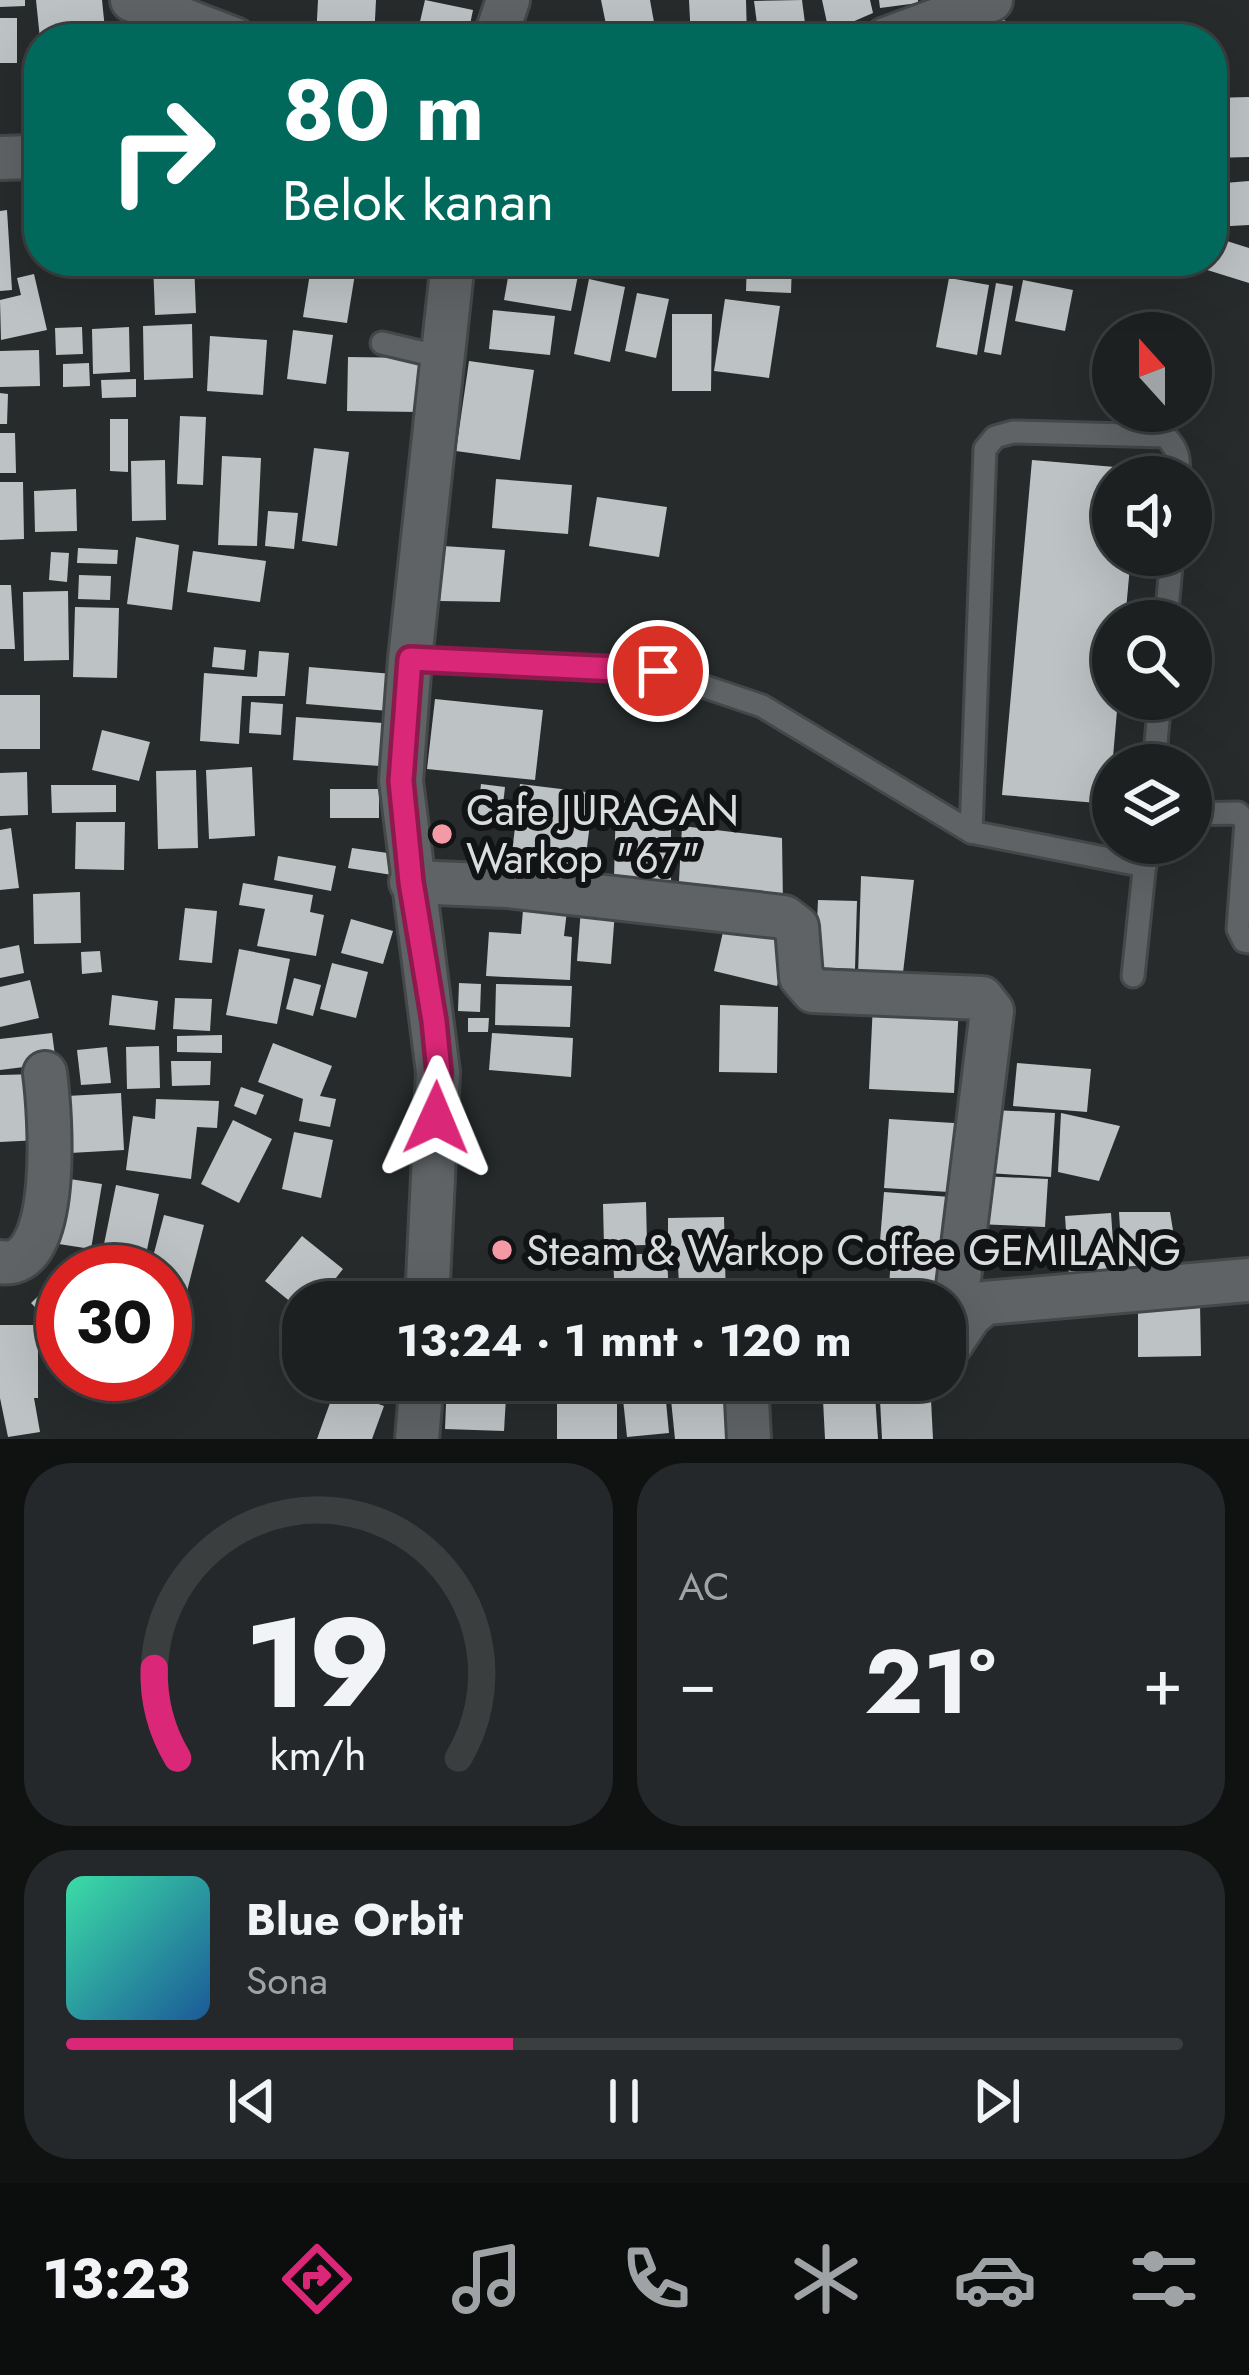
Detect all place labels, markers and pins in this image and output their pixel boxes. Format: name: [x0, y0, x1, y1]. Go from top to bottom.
pin: [607, 620, 709, 722]
place label: Cafe JURAGAN Warkop "67": [466, 780, 739, 889]
marker: Cafe JURAGAN Warkop "67": [429, 821, 455, 847]
place label: Steam & Warkop Coffee GEMILANG: [526, 1220, 1181, 1281]
marker: Steam & Warkop Coffee GEMILANG: [489, 1237, 515, 1263]

